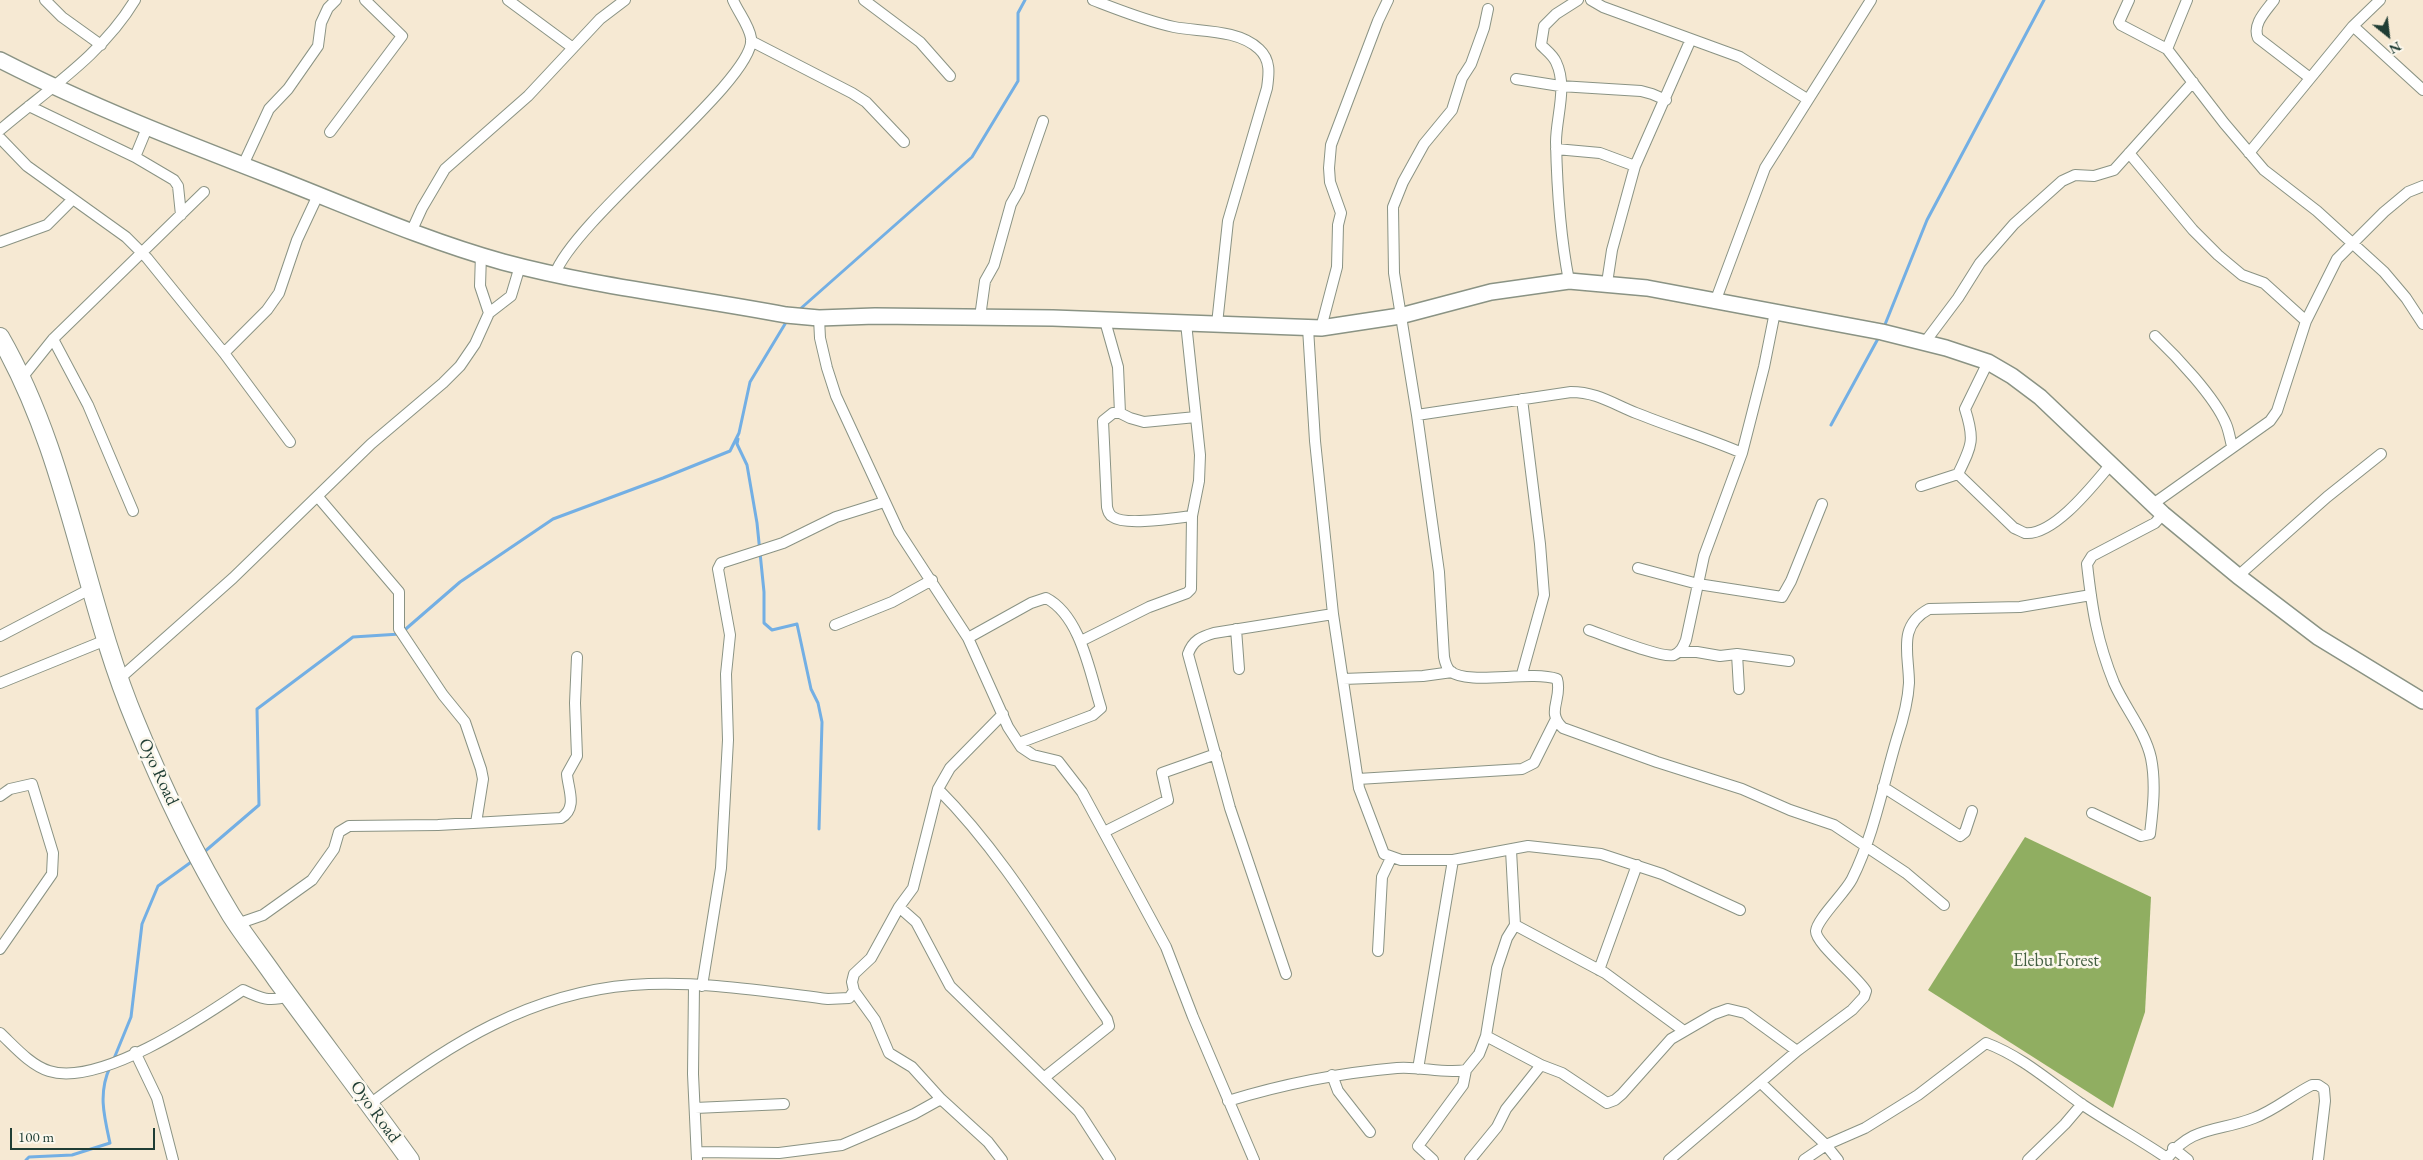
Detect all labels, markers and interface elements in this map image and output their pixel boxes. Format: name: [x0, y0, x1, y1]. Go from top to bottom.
north arrow: [2363, 10, 2413, 60]
text: N: [2386, 37, 2405, 59]
street label: Oyo Road: [133, 735, 183, 809]
park label: Elebu Forest: [2013, 950, 2099, 972]
street label: Oyo Road: [345, 1077, 405, 1147]
scale bar: [12, 1118, 158, 1150]
text: 100 m: [18, 1127, 54, 1146]

